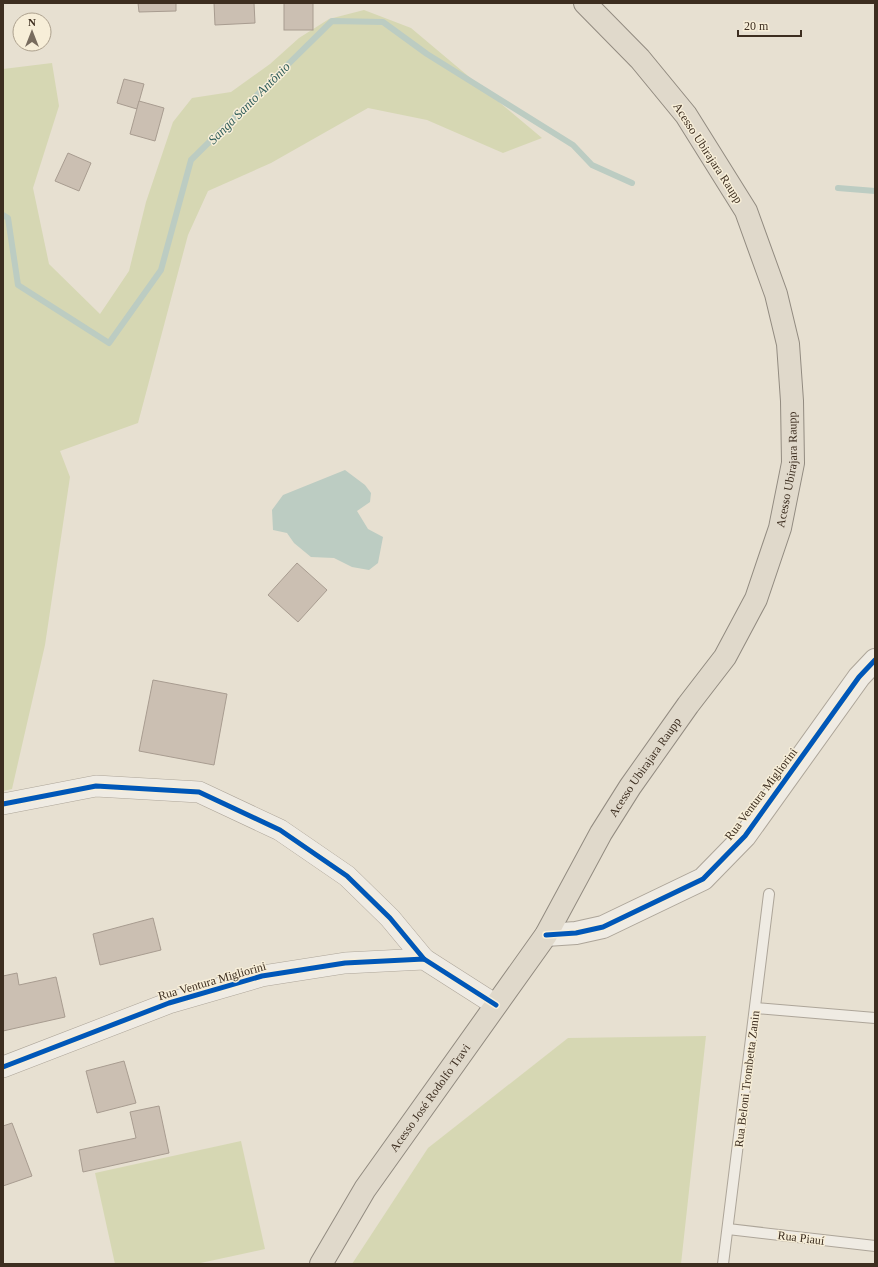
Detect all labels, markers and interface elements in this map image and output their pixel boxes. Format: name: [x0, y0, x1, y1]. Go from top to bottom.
north arrow: [12, 12, 52, 52]
scale bar: [738, 12, 801, 38]
text: N: [28, 16, 36, 28]
text: 20 m: [744, 19, 769, 33]
water label: Sanga Santo Antônio: [205, 59, 293, 147]
street label: Acesso Ubirajara Raupp: [670, 100, 746, 206]
street label: Acesso Ubirajara Raupp: [773, 411, 800, 529]
street label: Acesso Ubirajara Raupp: [606, 715, 684, 819]
street label: Rua Ventura Migliorini: [722, 745, 801, 843]
street label: Rua Ventura Migliorini: [156, 959, 268, 1003]
street label: Rua Beloni Trombetta Zanin: [732, 1010, 762, 1148]
street label: Acesso José Rodolfo Travi: [387, 1041, 474, 1154]
street label: Rua Piauí: [777, 1228, 826, 1248]

